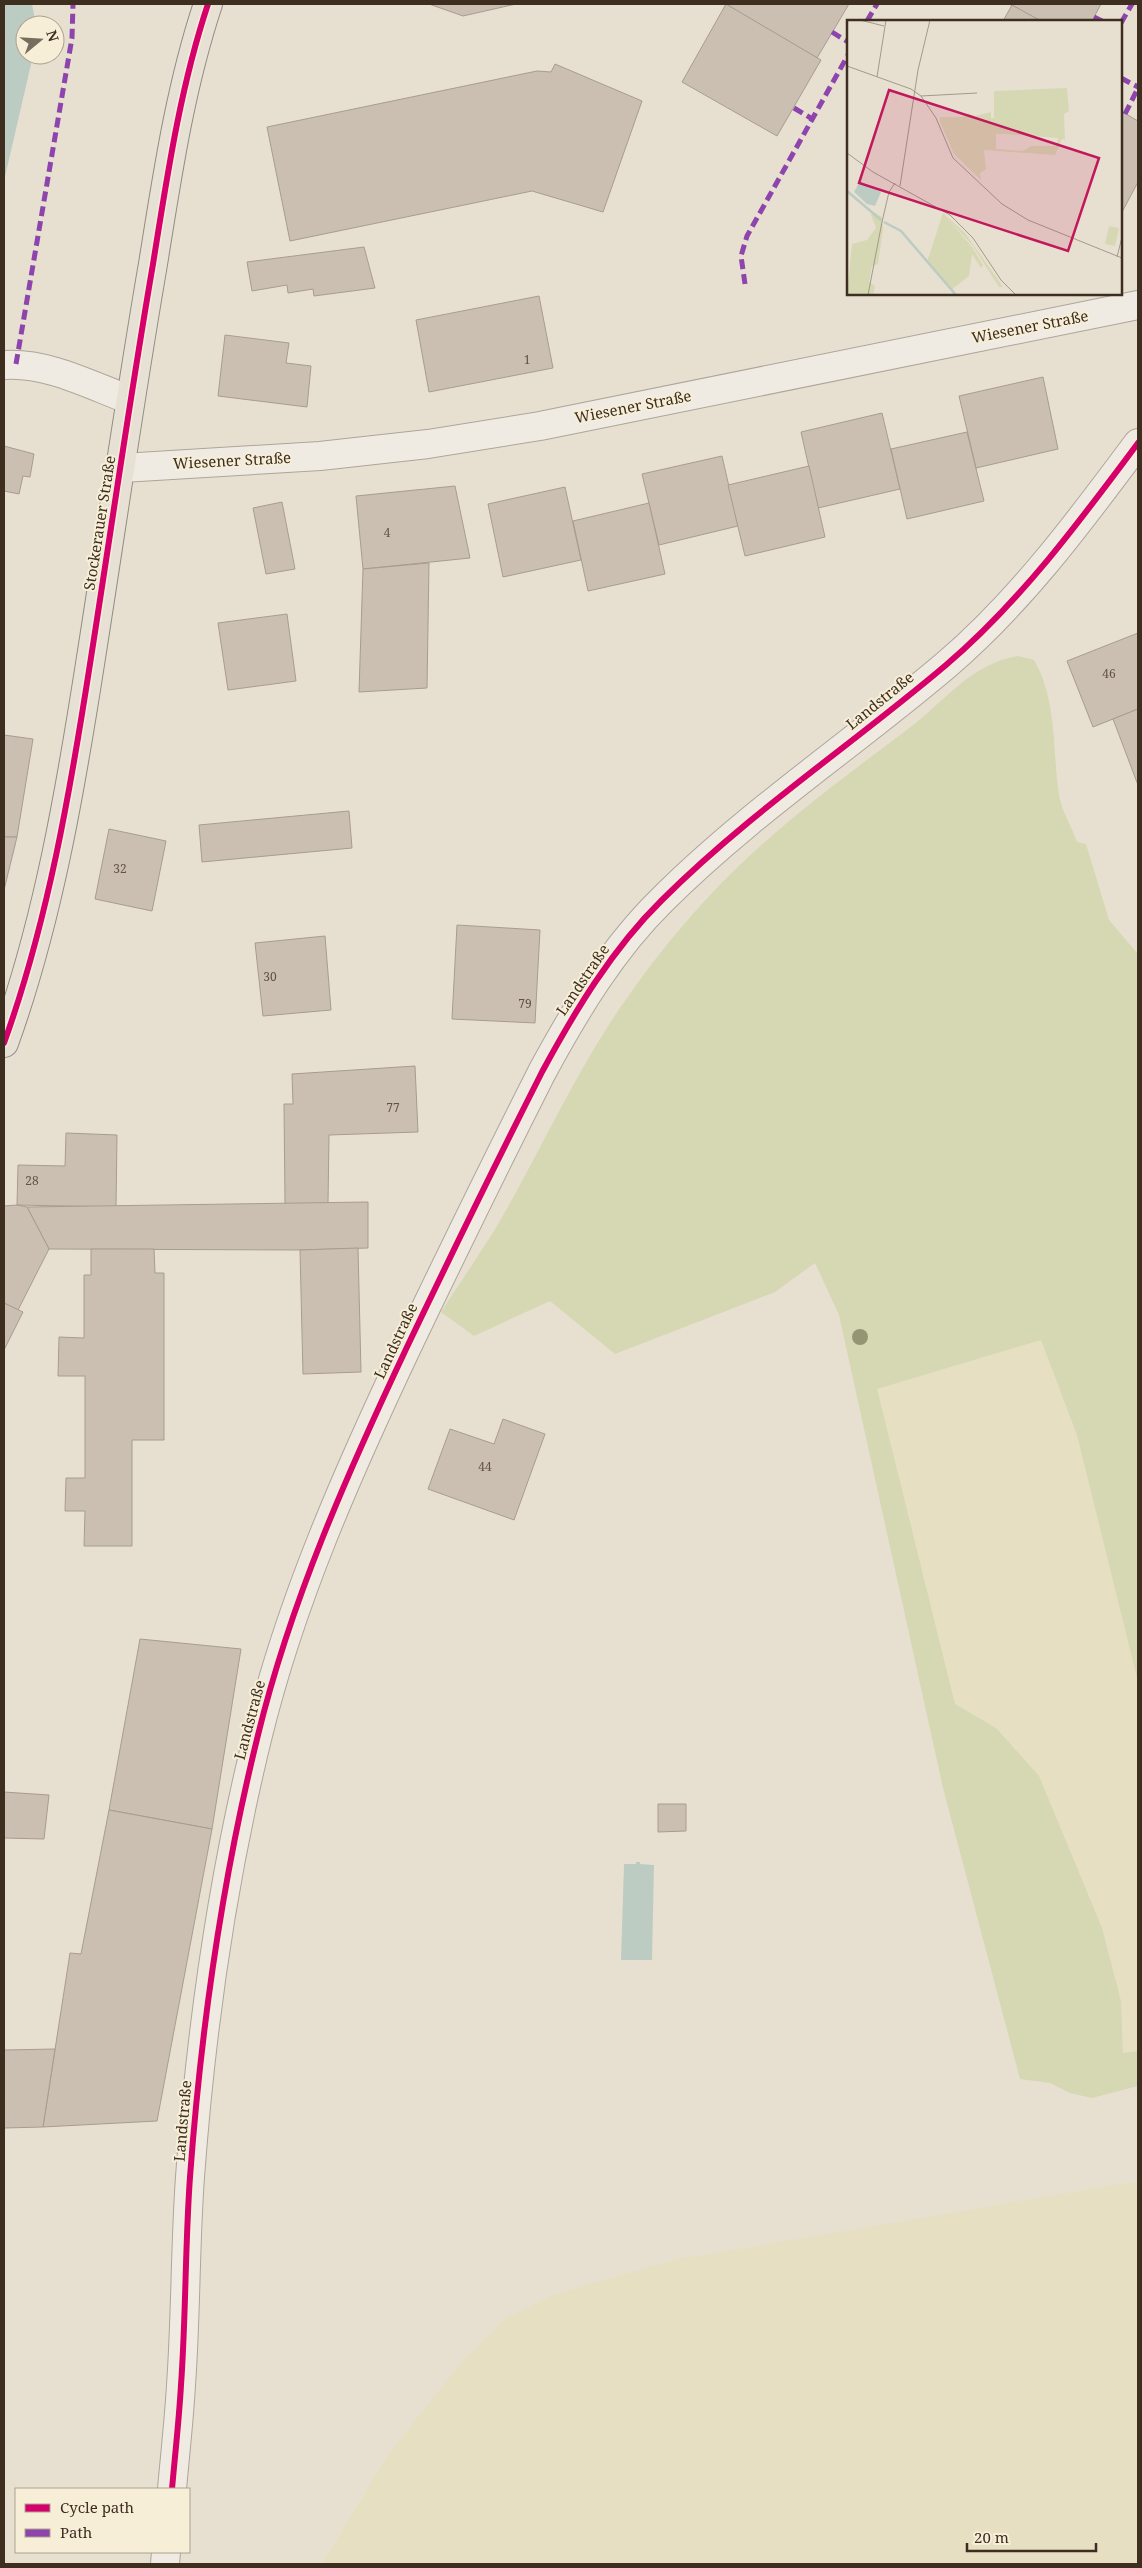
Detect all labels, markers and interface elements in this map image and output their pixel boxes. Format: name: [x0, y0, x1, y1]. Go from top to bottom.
north arrow: [15, 15, 65, 65]
inset map: [847, 20, 1122, 295]
text: N: [42, 28, 64, 44]
street label: Wiesener Straße: [970, 305, 1090, 347]
house number: 1: [524, 351, 530, 368]
street label: Wiesener Straße: [573, 385, 693, 427]
street label: Wiesener Straße: [172, 447, 292, 473]
street label: Stockerauer Straße: [78, 454, 120, 592]
house number: 4: [384, 524, 391, 541]
house number: 46: [1102, 665, 1116, 682]
street label: Landstraße: [841, 667, 917, 734]
house number: 32: [113, 860, 127, 877]
street label: Landstraße: [551, 940, 613, 1019]
house number: 30: [263, 968, 277, 985]
house number: 79: [518, 995, 532, 1012]
house number: 77: [386, 1099, 400, 1116]
house number: 28: [25, 1172, 39, 1189]
street label: Landstraße: [369, 1299, 421, 1382]
house number: 44: [478, 1458, 492, 1475]
street label: Landstraße: [229, 1678, 269, 1762]
street label: Landstraße: [168, 2079, 196, 2162]
legend: [15, 2488, 190, 2553]
text: Cycle path: [60, 2497, 135, 2517]
scale bar: [967, 2520, 1096, 2552]
text: Path: [60, 2522, 93, 2542]
text: 20 m: [974, 2527, 1009, 2547]

